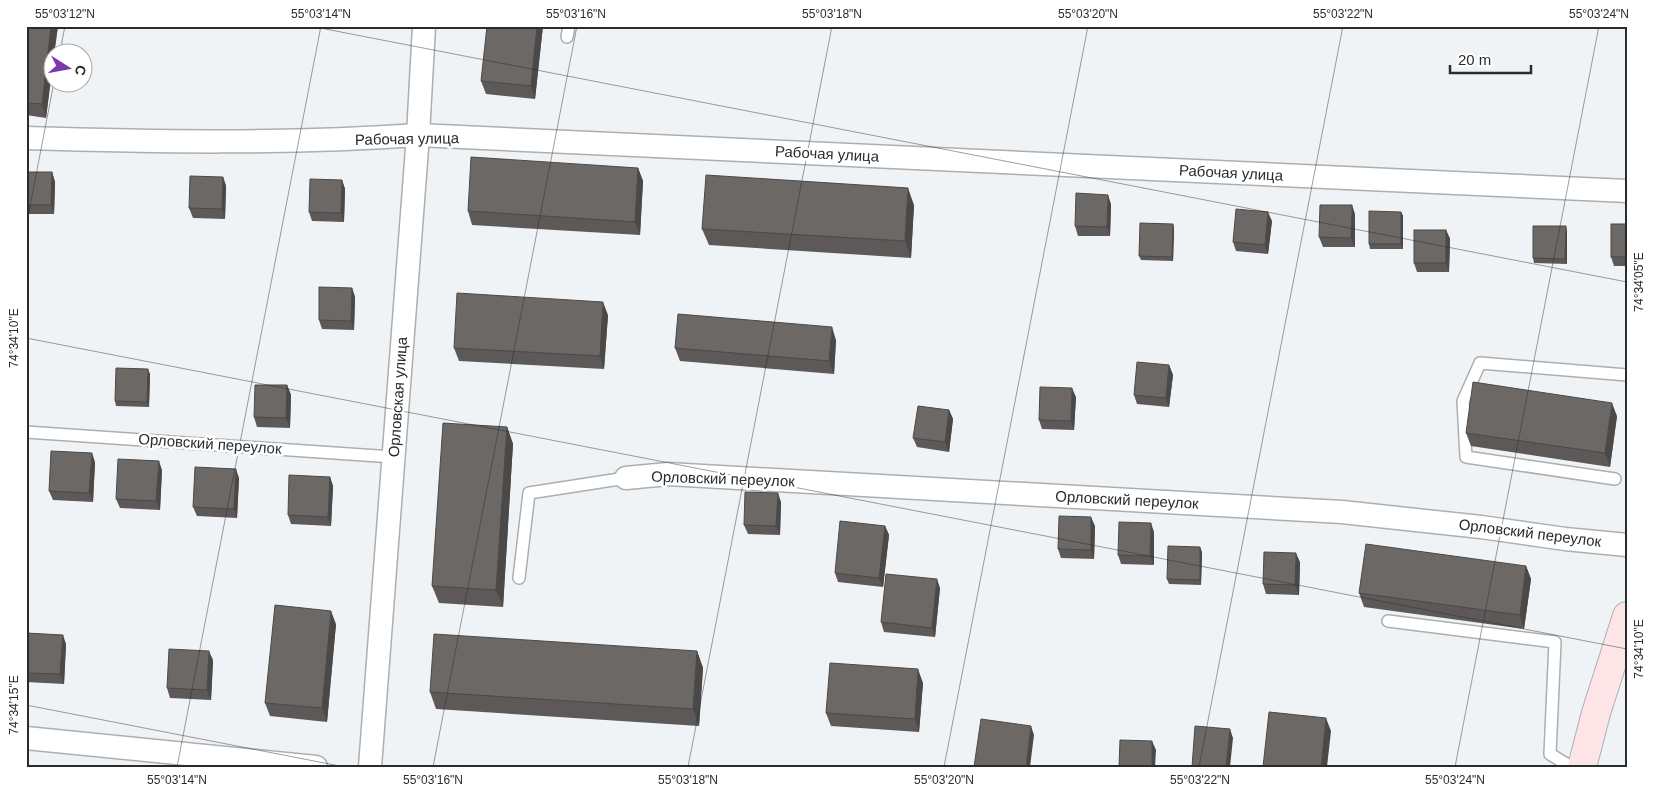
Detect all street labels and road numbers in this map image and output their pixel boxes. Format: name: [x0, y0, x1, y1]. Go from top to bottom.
street label: Рабочая улица: [355, 129, 460, 148]
street label: Рабочая улица: [775, 142, 880, 165]
street label: Рабочая улица: [1179, 161, 1284, 184]
street label: Орловская улица: [385, 335, 410, 458]
street label: Орловский переулок: [138, 430, 283, 457]
street label: Орловский переулок: [651, 468, 795, 490]
street label: Орловский переулок: [1055, 487, 1200, 512]
street label: Орловский переулок: [1458, 515, 1603, 550]

